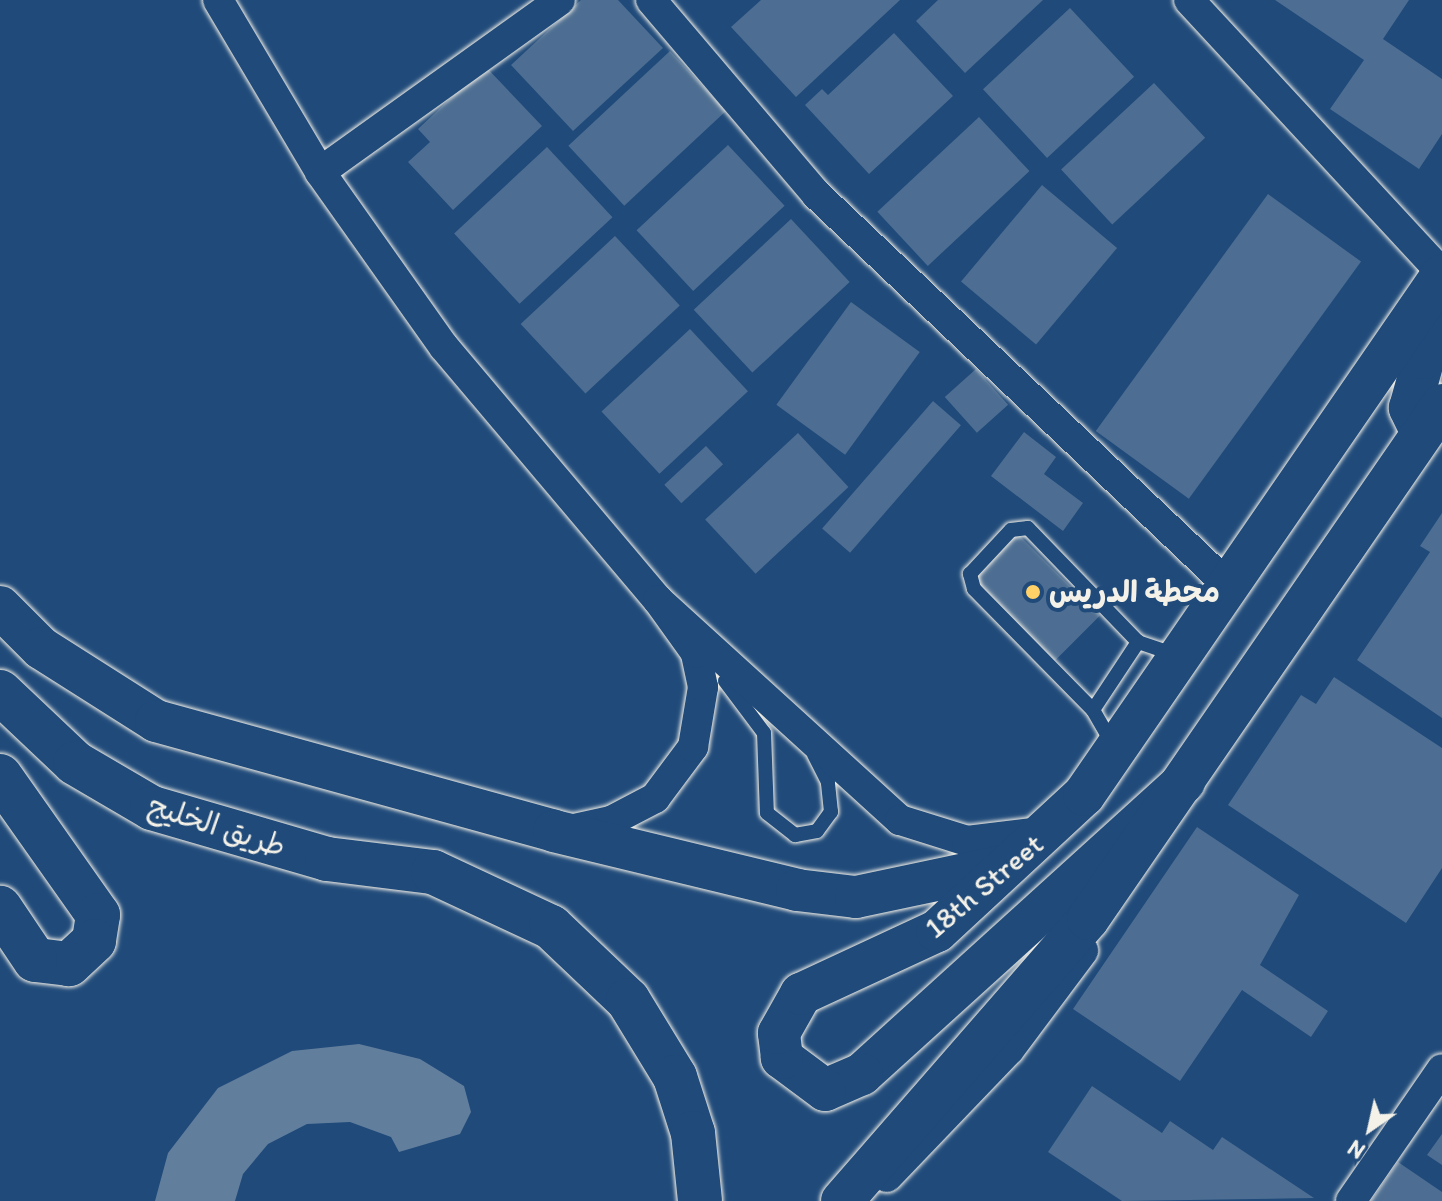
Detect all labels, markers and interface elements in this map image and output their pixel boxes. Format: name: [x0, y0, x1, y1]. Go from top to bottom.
place label: محطة الدريس: [1049, 574, 1220, 610]
marker: محطة الدريس: [1024, 583, 1042, 601]
street label: طريق الخليج: [144, 787, 290, 865]
street label: 18th Street: [918, 826, 1050, 946]
north arrow: [1330, 1089, 1410, 1169]
text: N: [1343, 1134, 1370, 1165]

